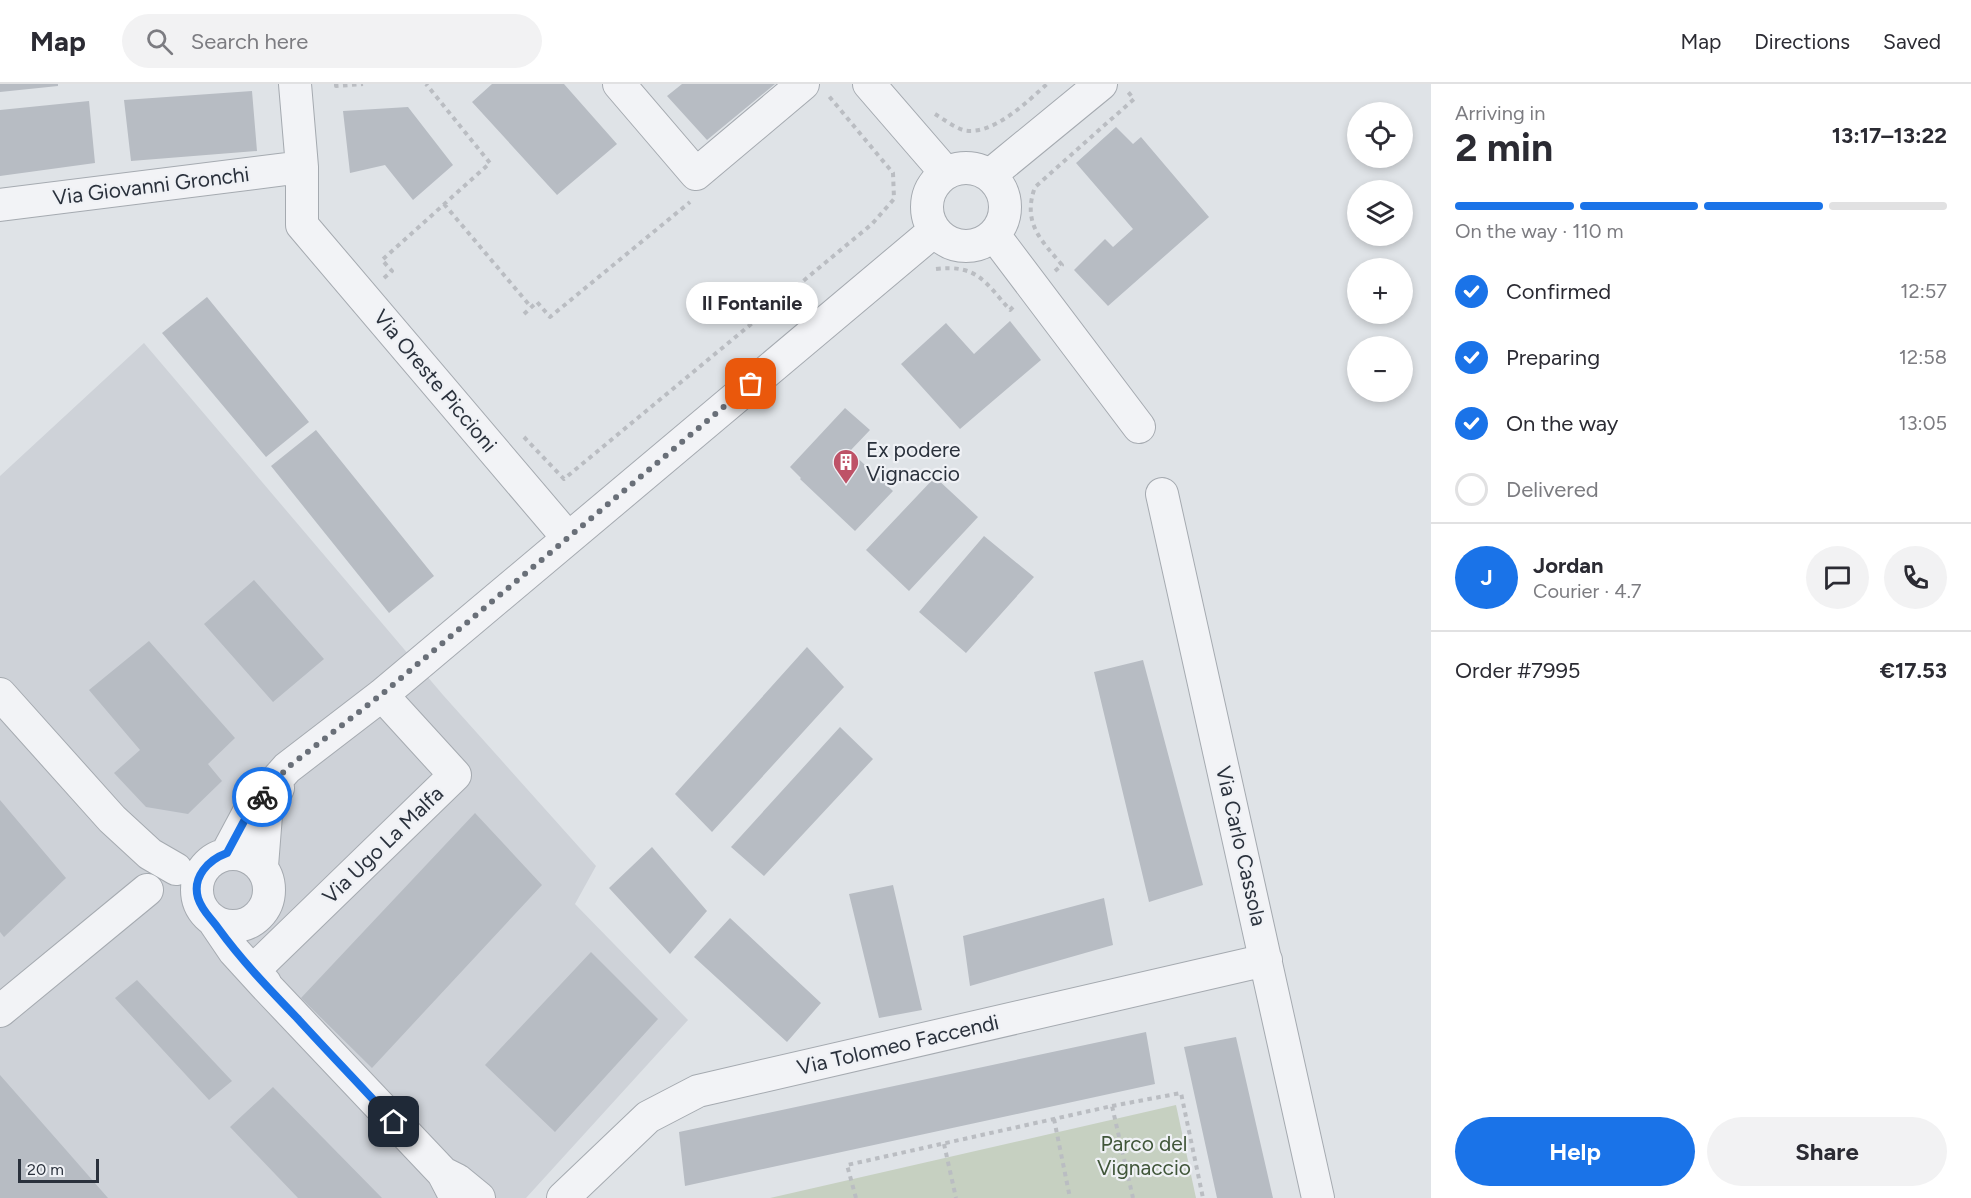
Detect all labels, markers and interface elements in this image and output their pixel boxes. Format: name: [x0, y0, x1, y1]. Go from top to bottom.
search box: [122, 14, 542, 68]
text: Map: [30, 24, 86, 58]
icon: search: [143, 25, 176, 58]
text: Search here: [191, 28, 308, 55]
text: Map: [1680, 29, 1721, 54]
text: Directions: [1754, 29, 1850, 54]
text: Saved: [1883, 29, 1941, 54]
text: Arriving in: [1455, 101, 1545, 125]
map controls: [1347, 102, 1413, 402]
button: locate: [1347, 102, 1413, 168]
text: 13:17–13:22: [1832, 122, 1947, 149]
text: 2 min: [1455, 124, 1553, 171]
street label: Via Giovanni Gronchi: [51, 161, 251, 210]
button: layers: [1347, 180, 1413, 246]
text: On the way · 110 m: [1455, 219, 1623, 243]
button: +: [1347, 258, 1413, 324]
icon: check: [1455, 275, 1488, 308]
text: Confirmed: [1506, 278, 1611, 305]
text: 12:57: [1900, 279, 1947, 303]
callout: Il Fontanile: [685, 282, 817, 324]
text: Il Fontanile: [702, 291, 802, 315]
street label: Via Oreste Piccioni: [369, 305, 502, 457]
button: −: [1347, 336, 1413, 402]
icon: check: [1455, 341, 1488, 374]
text: Preparing: [1506, 344, 1600, 371]
text: 12:58: [1899, 345, 1947, 369]
pin: [725, 358, 776, 409]
icon: bag: [734, 367, 767, 400]
icon: check: [1455, 407, 1488, 440]
text: On the way: [1506, 410, 1618, 437]
text: 13:05: [1898, 411, 1947, 435]
place label: Ex podere Vignaccio: [866, 437, 961, 486]
building icon: Ex podere Vignaccio: [831, 447, 861, 485]
text: Delivered: [1506, 476, 1599, 503]
button: chat: [1806, 546, 1869, 609]
button: phone: [1884, 546, 1947, 609]
text: Jordan: [1533, 552, 1604, 579]
text: J: [1480, 564, 1493, 591]
text: Courier · 4.7: [1533, 579, 1642, 603]
text: Order #7995: [1455, 657, 1581, 684]
text: €17.53: [1880, 657, 1947, 684]
street label: Via Carlo Cassola: [1211, 764, 1272, 928]
courier: [232, 767, 292, 827]
icon: bike: [246, 781, 279, 814]
street label: Via Ugo La Malfa: [317, 781, 448, 909]
street label: Via Tolomeo Faccendi: [795, 1009, 1001, 1080]
pin: [368, 1096, 419, 1147]
icon: home: [377, 1105, 410, 1138]
button: Help: [1455, 1117, 1695, 1186]
button: Share: [1707, 1117, 1947, 1186]
park label: Parco del Vignaccio: [1097, 1131, 1191, 1180]
scale bar: [18, 1156, 99, 1184]
text: 20 m: [27, 1160, 64, 1179]

